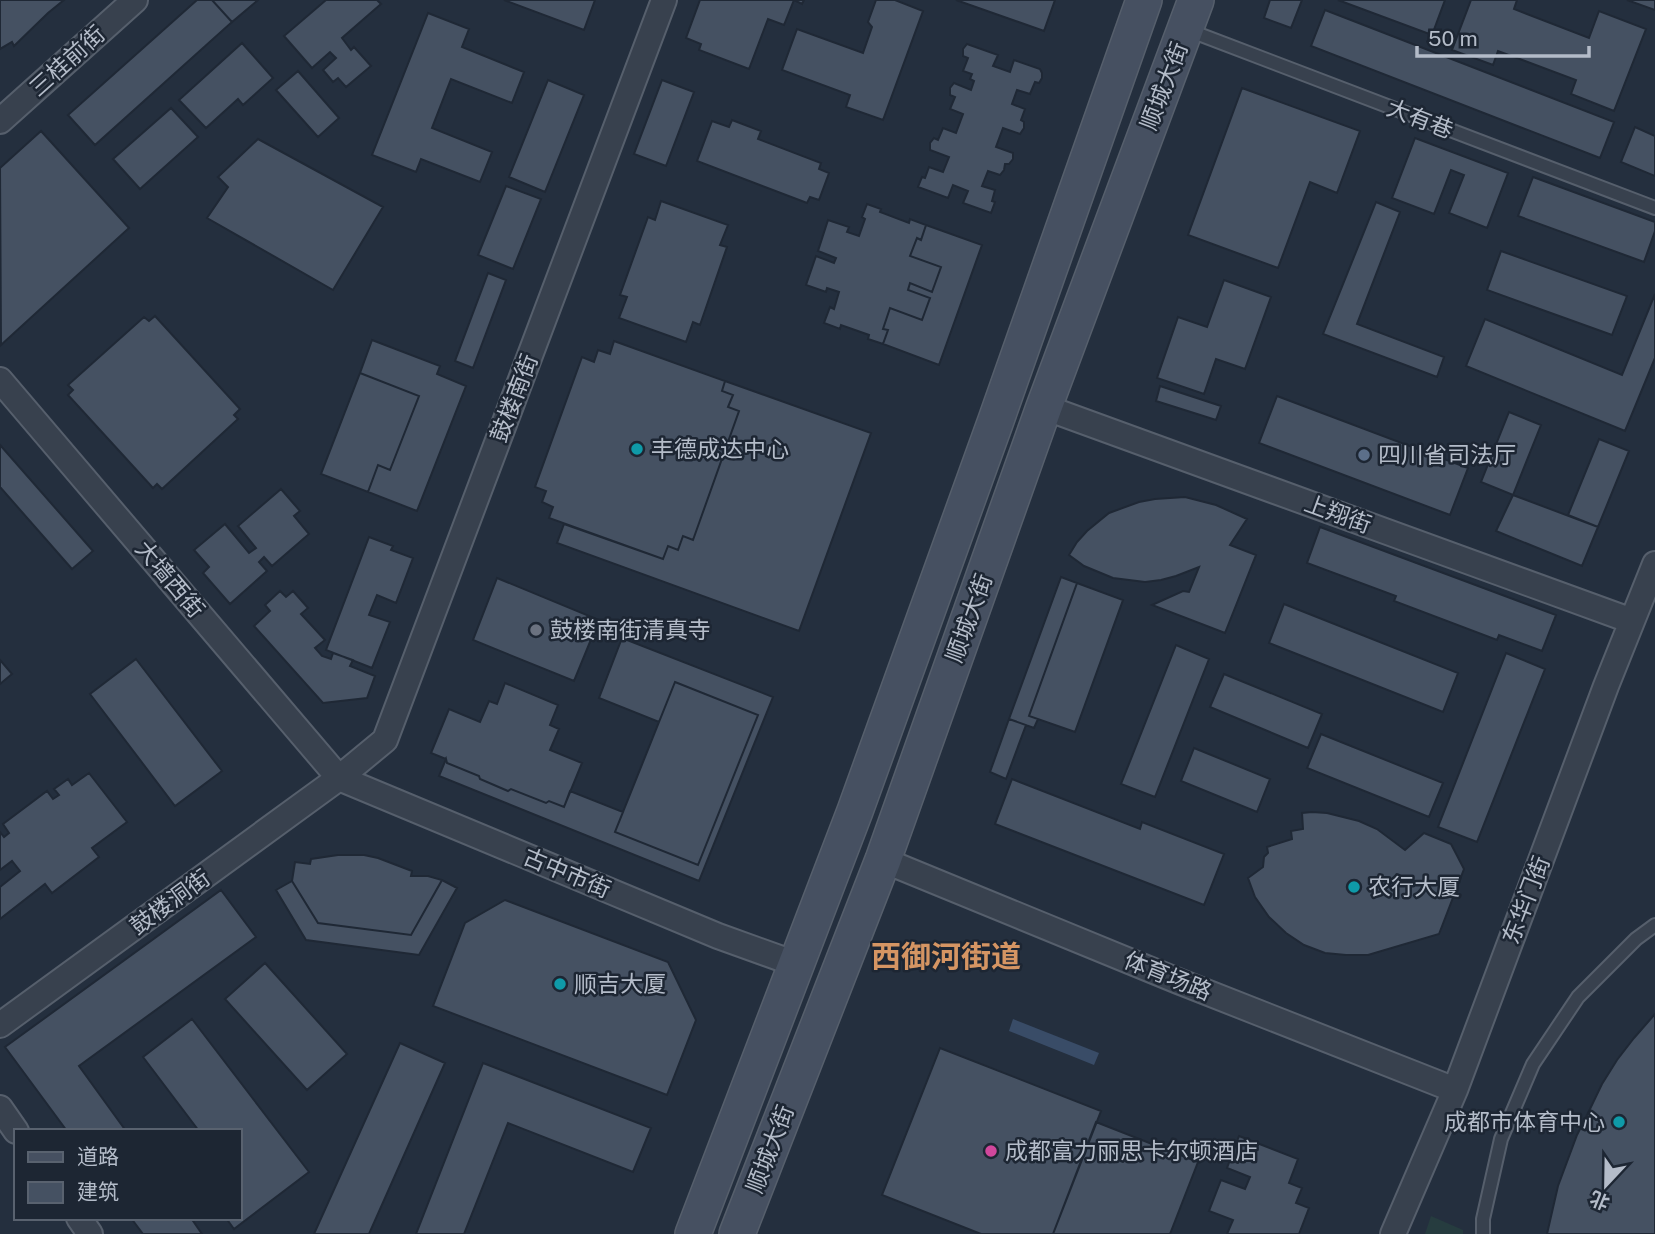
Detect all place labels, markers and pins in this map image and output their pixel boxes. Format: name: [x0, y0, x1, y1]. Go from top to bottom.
place label: 丰德成达中心: [651, 435, 789, 462]
marker: 丰德成达中心: [629, 441, 645, 457]
place label: 四川省司法厅: [1378, 441, 1516, 468]
marker: 四川省司法厅: [1356, 447, 1372, 463]
place label: 鼓楼南街清真寺: [550, 616, 711, 643]
marker: 鼓楼南街清真寺: [528, 622, 544, 638]
place label: 农行大厦: [1368, 873, 1460, 900]
marker: 农行大厦: [1346, 879, 1362, 895]
place label: 顺吉大厦: [574, 970, 666, 997]
marker: 顺吉大厦: [552, 976, 568, 992]
place label: 成都市体育中心: [1444, 1108, 1605, 1135]
marker: 成都市体育中心: [1611, 1114, 1627, 1130]
place label: 成都富力丽思卡尔顿酒店: [1005, 1137, 1258, 1164]
marker: 成都富力丽思卡尔顿酒店: [983, 1143, 999, 1159]

